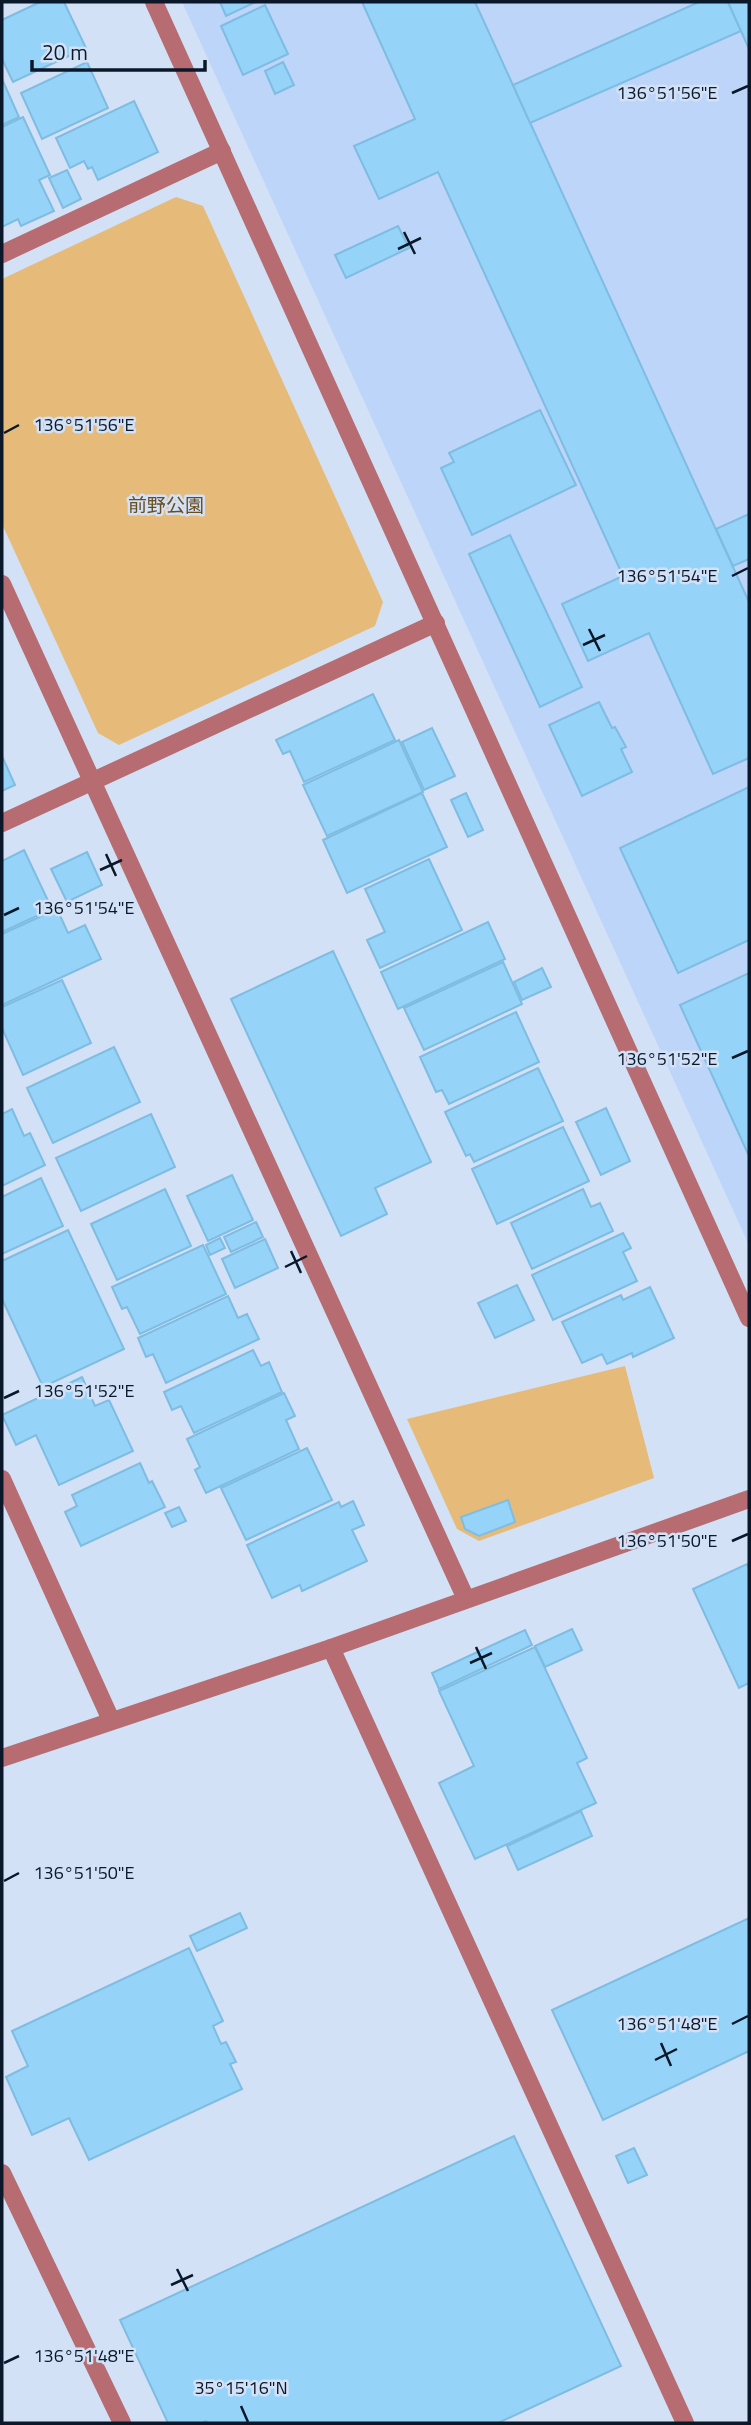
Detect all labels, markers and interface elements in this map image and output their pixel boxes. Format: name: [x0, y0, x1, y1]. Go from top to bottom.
scale bar: [32, 28, 205, 72]
text: 20 m: [42, 36, 88, 68]
text: 136°51'56"E: [616, 79, 718, 106]
text: 136°51'56"E: [33, 411, 135, 438]
park label: 前野公園: [128, 490, 204, 519]
text: 136°51'54"E: [616, 562, 718, 589]
text: 136°51'54"E: [33, 894, 135, 921]
text: 136°51'52"E: [616, 1045, 718, 1072]
text: 136°51'52"E: [33, 1377, 135, 1404]
text: 136°51'50"E: [616, 1527, 718, 1554]
text: 136°51'50"E: [33, 1859, 135, 1886]
text: 136°51'48"E: [616, 2010, 718, 2037]
text: 136°51'48"E: [33, 2342, 135, 2369]
text: 35°15'16"N: [194, 2374, 288, 2401]

